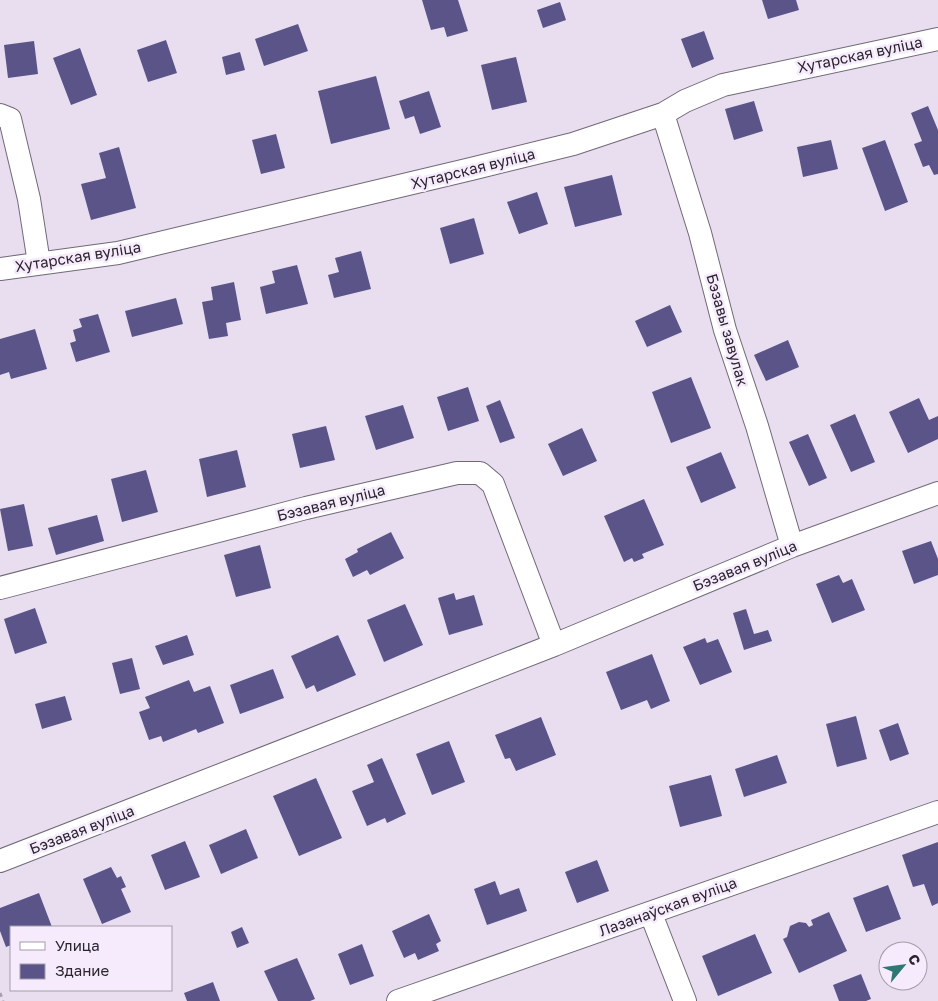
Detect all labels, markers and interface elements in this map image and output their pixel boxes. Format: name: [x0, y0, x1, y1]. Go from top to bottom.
street label: Хутарская вуліца: [796, 32, 924, 76]
street label: Хутарская вуліца: [409, 144, 537, 192]
street label: Хутарская вуліца: [14, 237, 142, 275]
street label: Бэзавы завулак: [703, 271, 753, 388]
street label: Бэзавая вуліца: [275, 480, 387, 524]
street label: Бэзавая вуліца: [690, 536, 799, 594]
street label: Бэзавая вуліца: [27, 801, 137, 857]
street label: Лазанаўская вуліца: [596, 873, 739, 939]
legend: [10, 926, 172, 991]
text: Улица: [55, 936, 100, 954]
north arrow: [878, 941, 928, 991]
text: С: [905, 951, 925, 968]
text: Здание: [55, 961, 109, 979]

